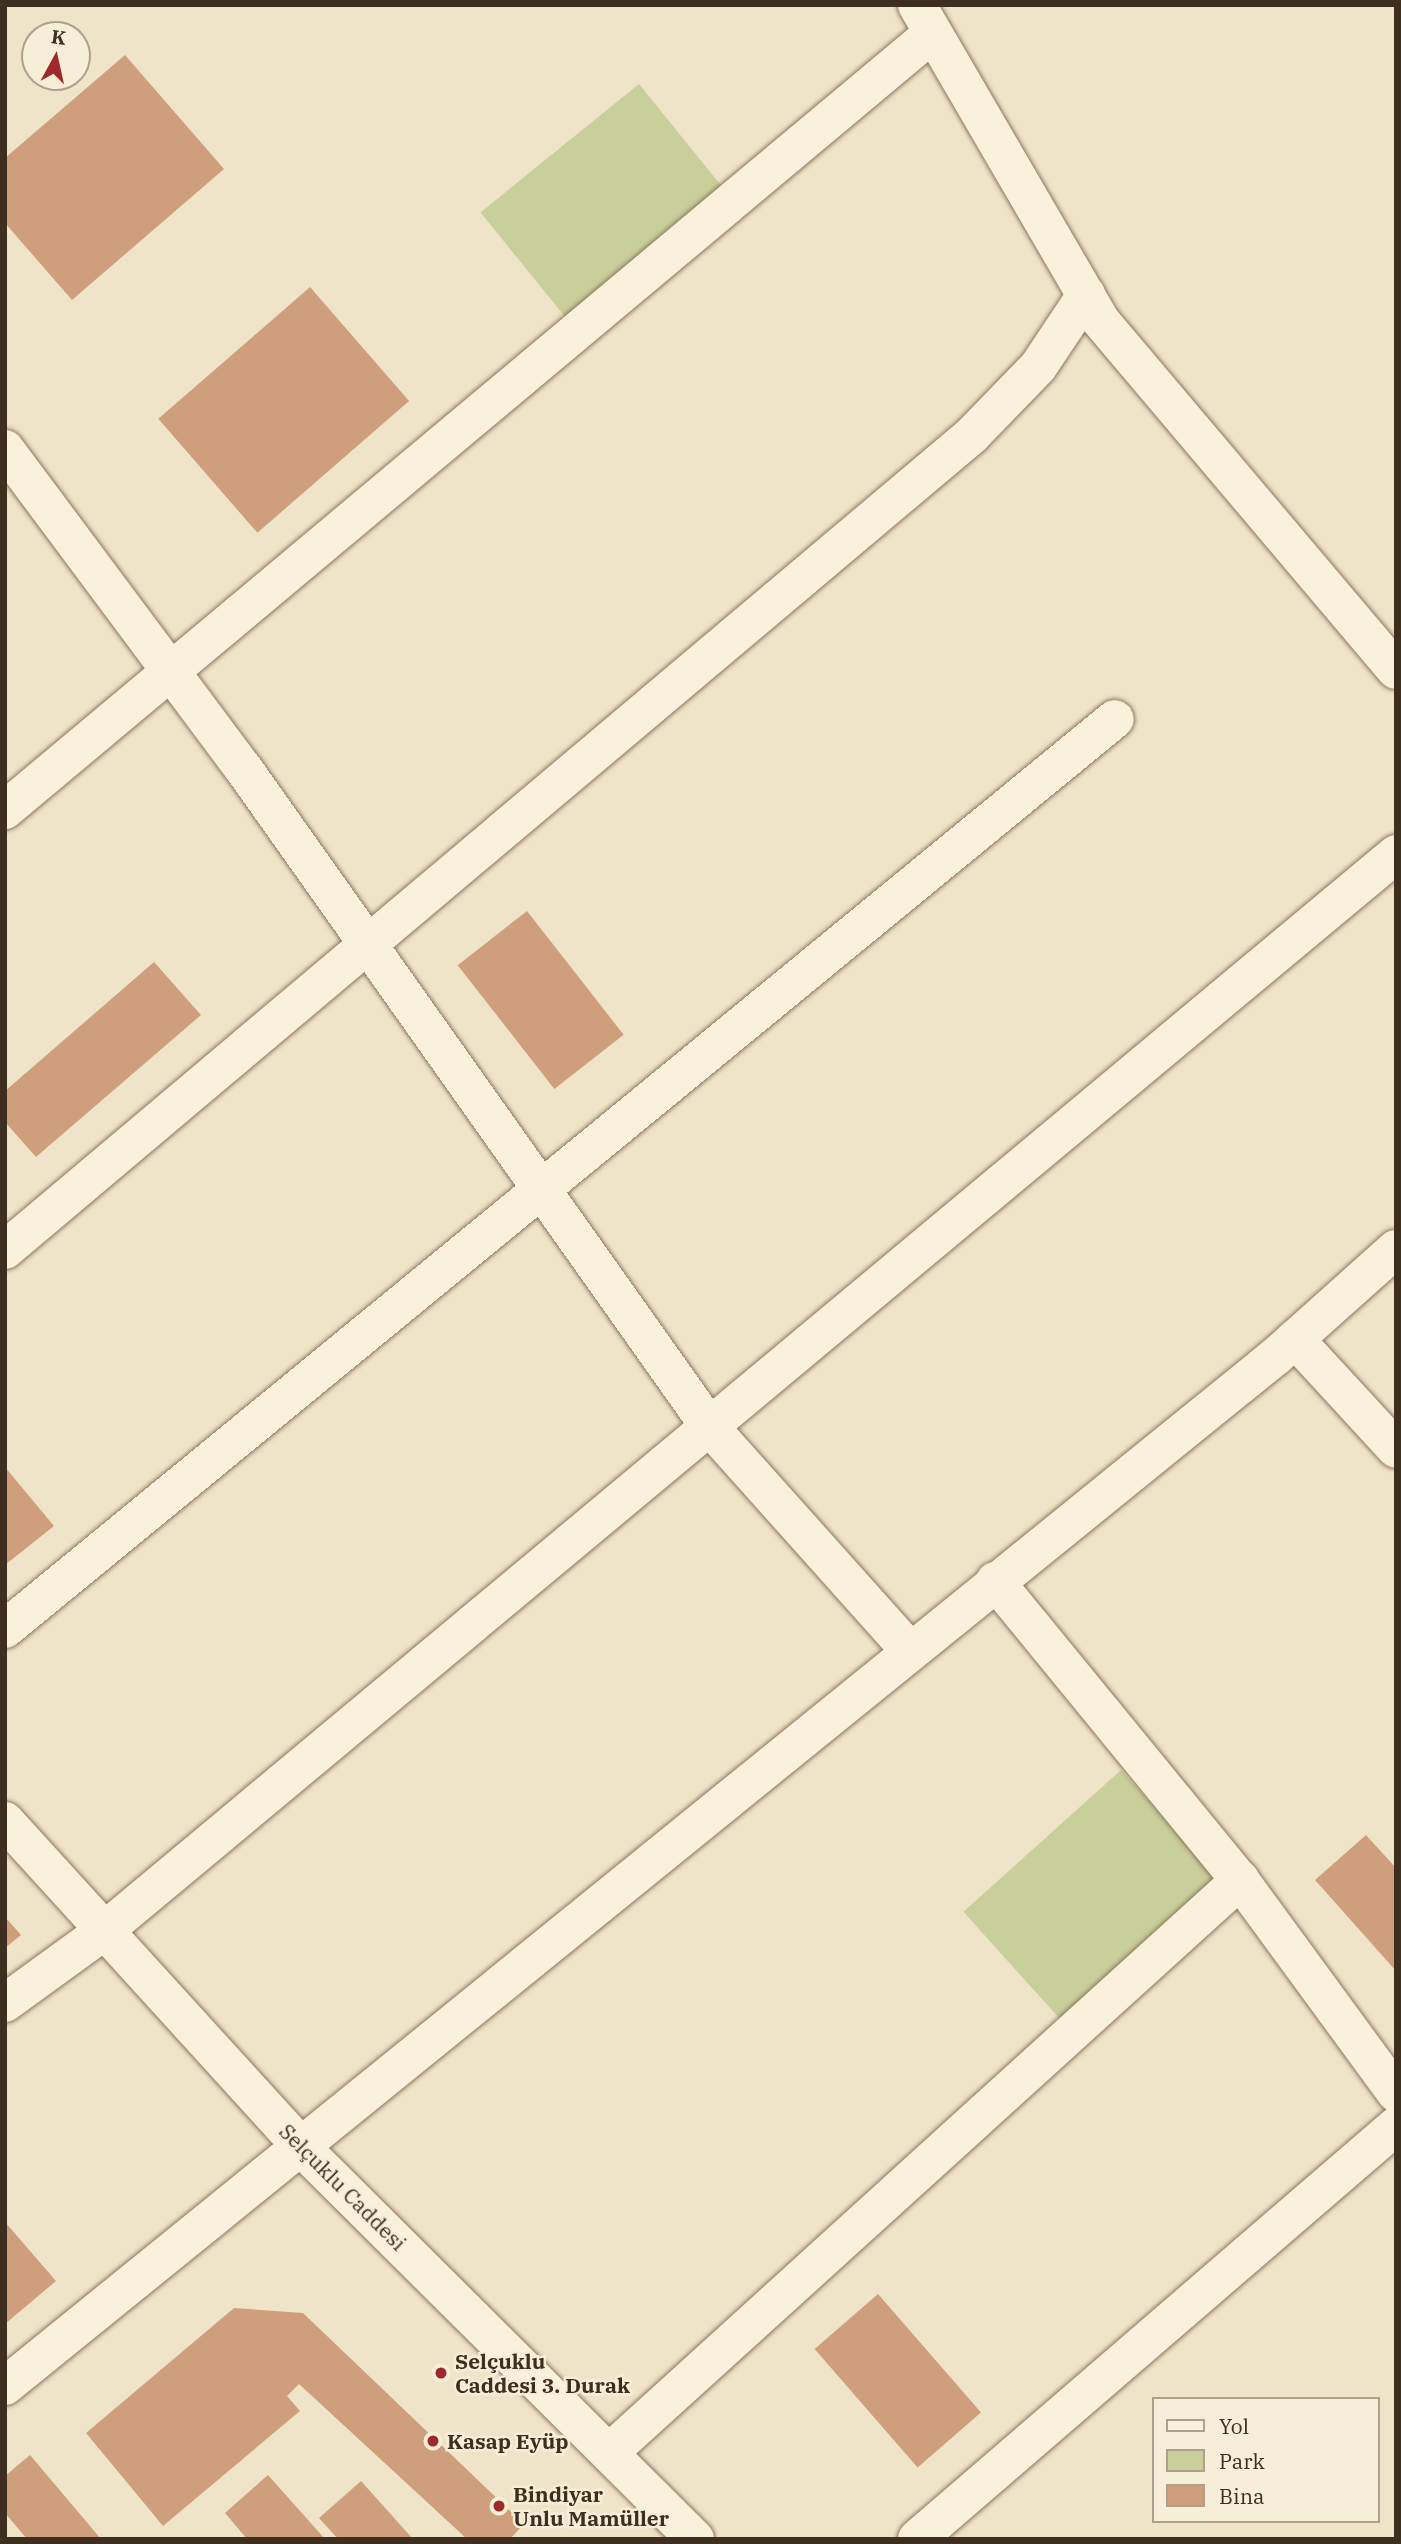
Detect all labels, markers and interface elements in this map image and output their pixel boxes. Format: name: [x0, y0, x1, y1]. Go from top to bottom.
north arrow: [21, 21, 91, 91]
text: K: [50, 24, 68, 50]
street label: Selçuklu Caddesi: [274, 2118, 412, 2256]
place label: Selçuklu Caddesi 3. Durak: [455, 2348, 630, 2398]
marker: Selçuklu Caddesi 3. Durak: [433, 2365, 449, 2381]
legend: [1152, 2397, 1380, 2523]
text: Yol: [1219, 2412, 1249, 2440]
place label: Kasap Eyüp: [447, 2428, 569, 2454]
marker: Kasap Eyüp: [425, 2433, 441, 2449]
text: Park: [1219, 2447, 1265, 2475]
place label: Bindiyar Unlu Mamüller: [513, 2481, 669, 2531]
text: Bina: [1219, 2482, 1265, 2510]
marker: Bindiyar Unlu Mamüller: [491, 2498, 507, 2514]

